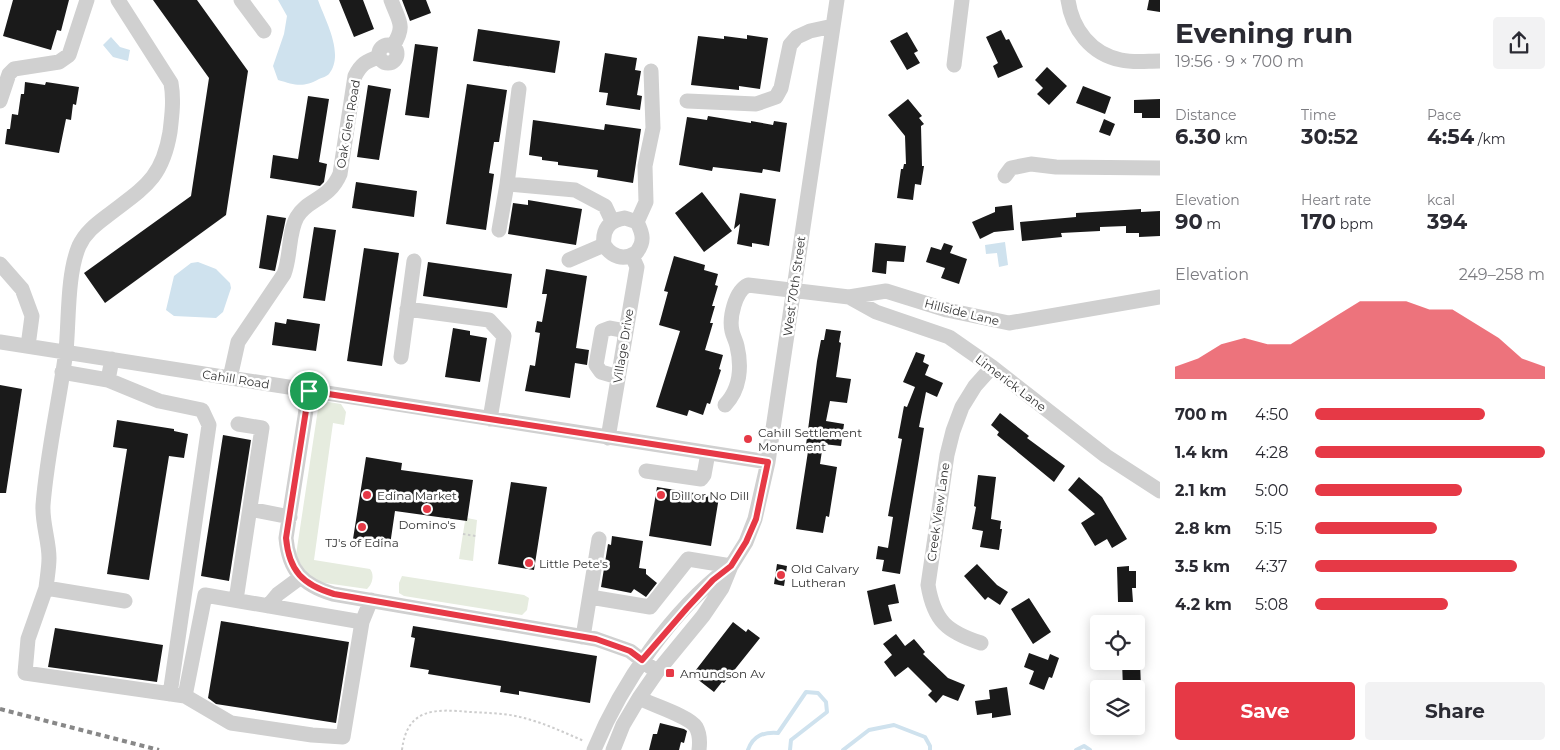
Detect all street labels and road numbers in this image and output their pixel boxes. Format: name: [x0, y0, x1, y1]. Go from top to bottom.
street label: Oak Glen Road: [333, 78, 363, 170]
street label: West 70th Street: [780, 235, 808, 337]
street label: Hillside Lane: [923, 295, 1001, 329]
street label: Village Drive: [610, 308, 636, 384]
street label: Limerick Lane: [973, 352, 1049, 414]
street label: Cahill Road: [201, 366, 271, 392]
street label: Creek View Lane: [924, 462, 952, 562]

